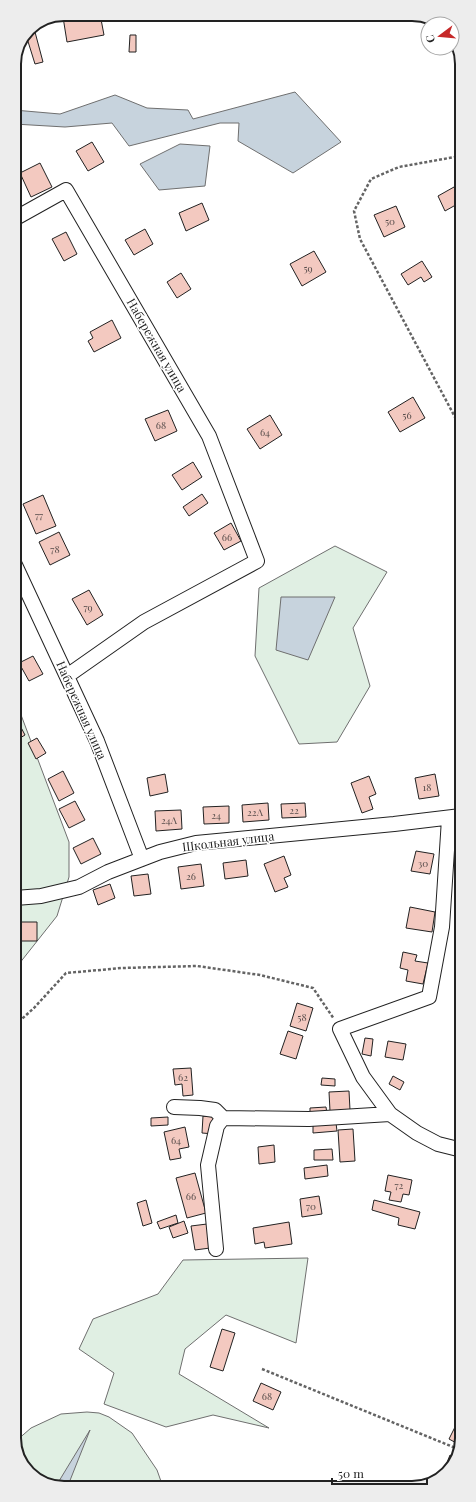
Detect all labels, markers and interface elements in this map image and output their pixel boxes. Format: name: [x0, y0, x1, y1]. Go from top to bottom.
north arrow: [420, 16, 460, 56]
text: С: [422, 33, 438, 45]
house number: 50: [385, 214, 395, 228]
house number: 59: [303, 261, 313, 275]
street label: Набережная улица: [124, 295, 190, 395]
house number: 56: [402, 408, 412, 422]
house number: 68: [156, 418, 166, 432]
house number: 64: [260, 425, 270, 439]
house number: 77: [35, 508, 43, 522]
house number: 66: [222, 530, 232, 544]
house number: 78: [50, 542, 60, 556]
house number: 79: [83, 600, 93, 614]
street label: Набережная улица: [53, 658, 111, 762]
house number: 18: [423, 780, 431, 794]
house number: 22: [289, 803, 299, 817]
house number: 22А: [247, 805, 264, 819]
house number: 24: [211, 808, 221, 822]
house number: 24А: [161, 813, 178, 827]
street label: Школьная улица: [181, 827, 275, 855]
house number: 30: [418, 856, 428, 870]
house number: 26: [186, 869, 196, 883]
house number: 58: [297, 1010, 307, 1024]
house number: 62: [178, 1070, 188, 1084]
house number: 64: [171, 1133, 181, 1147]
house number: 72: [395, 1178, 404, 1192]
house number: 66: [186, 1189, 196, 1203]
house number: 70: [306, 1199, 316, 1213]
house number: 68: [262, 1389, 272, 1403]
scale bar: [332, 1460, 427, 1486]
text: 50 m: [338, 1465, 364, 1481]

